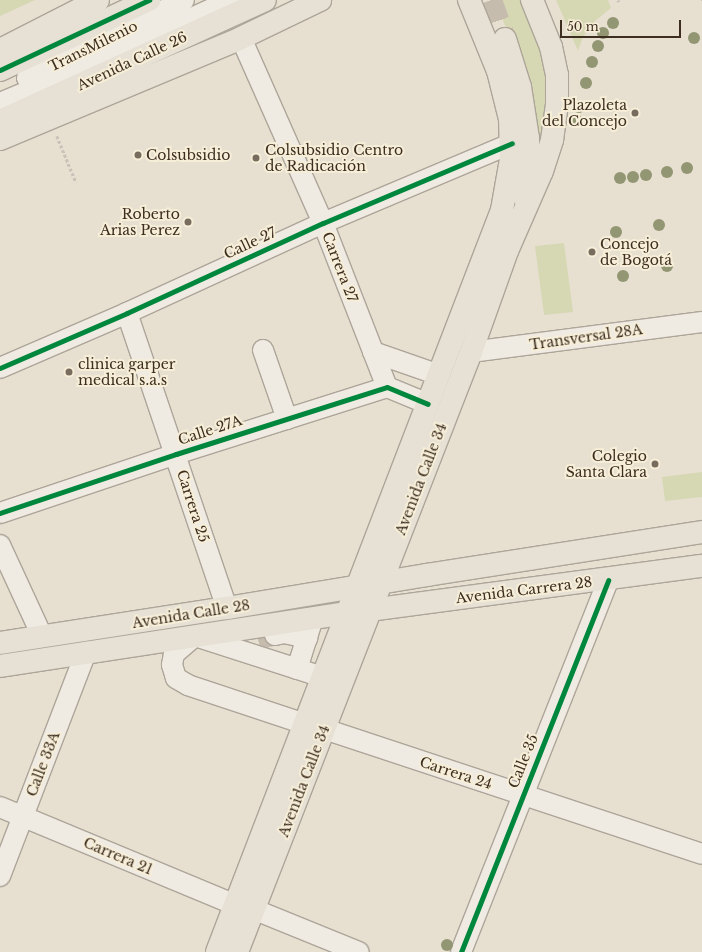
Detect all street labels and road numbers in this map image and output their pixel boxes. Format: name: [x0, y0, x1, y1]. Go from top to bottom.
street label: TransMilenio: [46, 17, 140, 75]
street label: Avenida Calle 26: [74, 28, 190, 94]
street label: Calle 27: [221, 224, 279, 262]
street label: Carrera 27: [319, 229, 361, 305]
street label: Transversal 28A: [528, 321, 644, 353]
street label: Calle 27A: [176, 412, 244, 448]
street label: Avenida Calle 34: [392, 421, 450, 537]
street label: Carrera 25: [173, 468, 213, 544]
street label: Avenida Carrera 28: [455, 573, 593, 607]
street label: Avenida Calle 28: [131, 596, 251, 632]
street label: Avenida Calle 34: [275, 723, 333, 839]
street label: Calle 33A: [23, 729, 63, 799]
street label: Calle 35: [505, 732, 541, 790]
street label: Carrera 24: [418, 753, 494, 793]
street label: Carrera 21: [81, 834, 155, 878]

